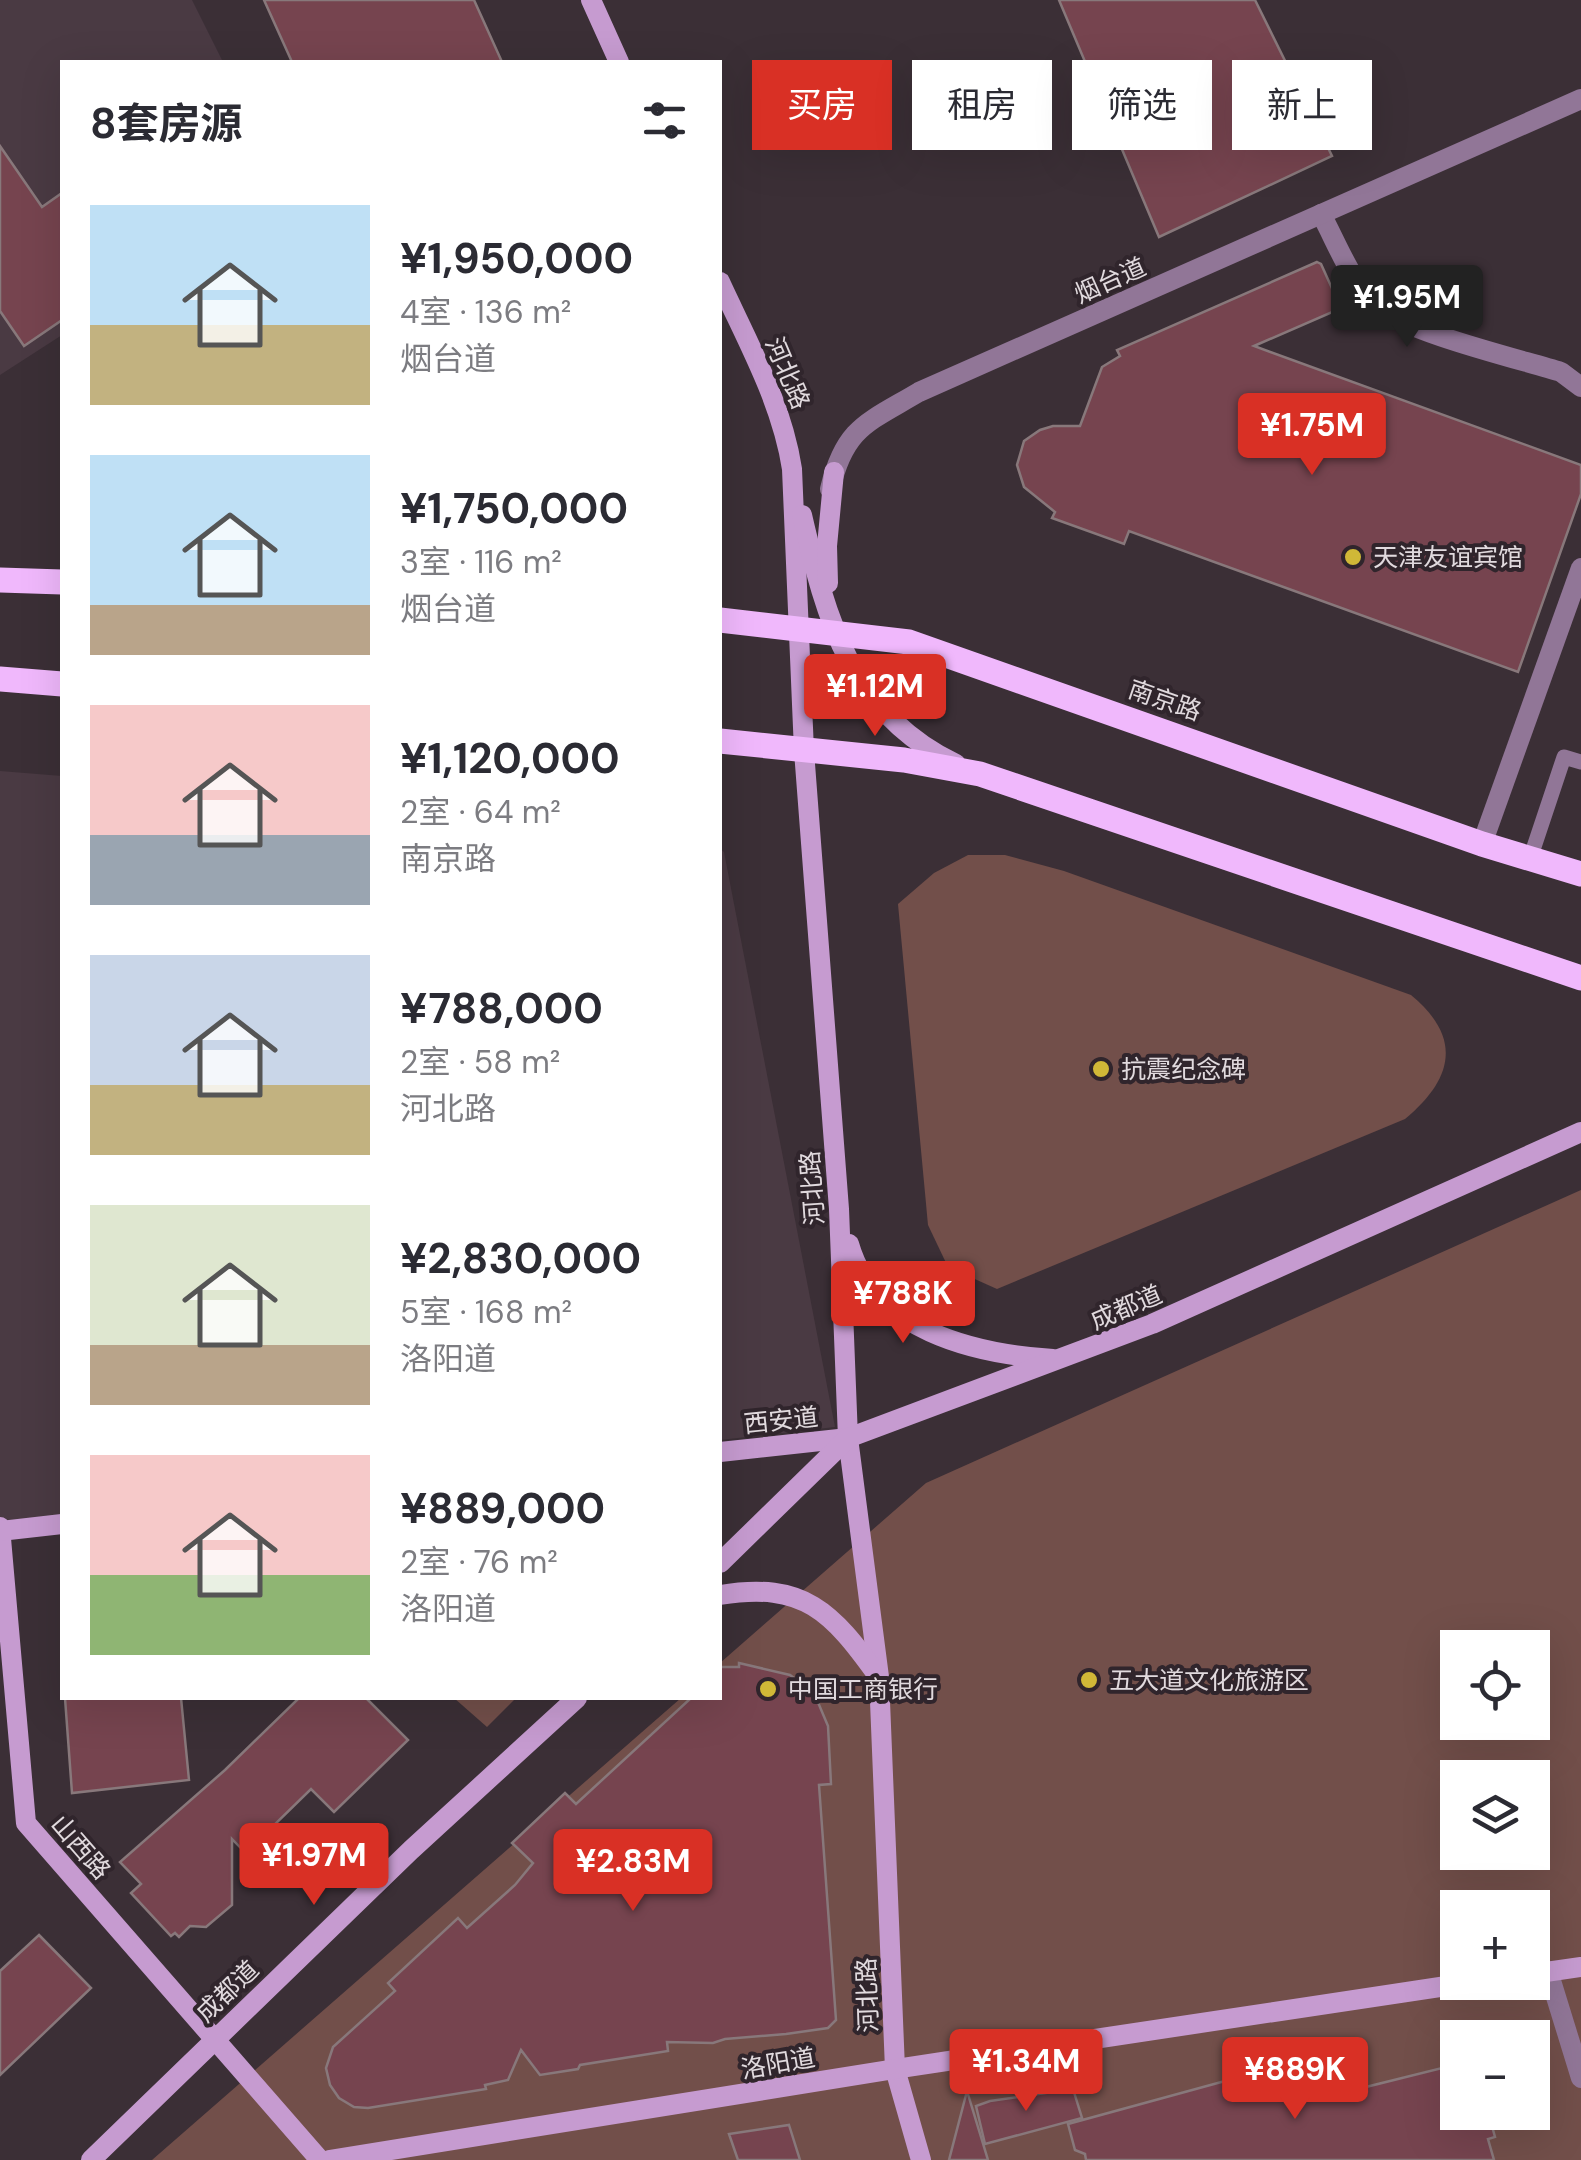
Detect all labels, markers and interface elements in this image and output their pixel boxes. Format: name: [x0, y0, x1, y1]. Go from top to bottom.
chip: 买房: [752, 60, 892, 150]
chip: 租房: [912, 60, 1052, 150]
chip: 筛选: [1072, 60, 1212, 150]
chip: 新上: [1232, 60, 1372, 150]
icon: filters: [637, 93, 692, 148]
text: 8套房源: [90, 96, 243, 151]
text: ¥1,950,000: [400, 231, 633, 286]
icon: home: [170, 245, 290, 365]
street label: 烟台道: [1069, 250, 1151, 311]
pin: ¥1.95M: [1326, 265, 1488, 350]
text: ¥1.95M: [1353, 276, 1461, 318]
text: 4室 · 136 m²: [400, 291, 571, 333]
street label: 河北路: [758, 332, 817, 414]
text: 烟台道: [400, 338, 496, 380]
pin: ¥1.75M: [1231, 393, 1393, 478]
text: ¥1.75M: [1260, 404, 1364, 446]
text: ¥1,750,000: [400, 481, 628, 536]
icon: home: [170, 495, 290, 615]
text: 3室 · 116 m²: [400, 541, 562, 583]
place label: 天津友谊宾馆: [1373, 541, 1523, 574]
marker: 天津友谊宾馆: [1342, 546, 1364, 568]
text: 烟台道: [400, 588, 496, 630]
pin: ¥1.12M: [794, 654, 956, 739]
text: ¥1.12M: [826, 665, 924, 707]
street label: 南京路: [1124, 673, 1206, 728]
text: ¥1,120,000: [400, 731, 620, 786]
icon: home: [170, 745, 290, 865]
text: 2室 · 64 m²: [400, 791, 561, 833]
text: 南京路: [400, 838, 496, 880]
text: ¥788,000: [400, 981, 603, 1036]
icon: home: [170, 995, 290, 1115]
text: 2室 · 58 m²: [400, 1041, 560, 1083]
place label: 抗震纪念碑: [1121, 1053, 1246, 1086]
marker: 抗震纪念碑: [1090, 1058, 1112, 1080]
text: 河北路: [400, 1088, 496, 1130]
street label: 河北路: [793, 1149, 832, 1227]
text: ¥2,830,000: [400, 1231, 641, 1286]
icon: home: [170, 1245, 290, 1365]
pin: ¥788K: [833, 1261, 973, 1346]
text: ¥788K: [853, 1272, 953, 1314]
street label: 成都道: [1085, 1278, 1167, 1337]
text: 5室 · 168 m²: [400, 1291, 572, 1333]
text: 洛阳道: [400, 1338, 496, 1380]
street label: 西安道: [742, 1400, 820, 1441]
text: ¥889,000: [400, 1481, 605, 1536]
icon: home: [170, 1495, 290, 1615]
text: 2室 · 76 m²: [400, 1541, 558, 1583]
text: 洛阳道: [400, 1588, 496, 1630]
map controls: [1440, 1630, 1550, 2130]
button: locate: [1440, 1630, 1550, 1740]
place label: 五大道文化旅游区: [1109, 1664, 1309, 1697]
marker: 五大道文化旅游区: [1078, 1669, 1100, 1691]
place label: 中国工商银行: [788, 1673, 938, 1706]
marker: 中国工商银行: [757, 1678, 779, 1700]
button: layers: [1440, 1760, 1550, 1870]
street label: 山西路: [44, 1808, 118, 1886]
pin: ¥1.97M: [233, 1823, 395, 1908]
pin: ¥2.83M: [552, 1829, 714, 1914]
text: ¥1.97M: [261, 1834, 367, 1876]
text: ¥2.83M: [575, 1840, 691, 1882]
button: +: [1440, 1890, 1550, 2000]
street label: 成都道: [189, 1953, 266, 2029]
street label: 河北路: [850, 1957, 885, 2033]
button: −: [1440, 2020, 1550, 2130]
pin: ¥1.34M: [945, 2029, 1107, 2114]
pin: ¥889K: [1225, 2037, 1365, 2122]
text: ¥1.34M: [972, 2040, 1080, 2082]
street label: 洛阳道: [738, 2041, 818, 2086]
text: ¥889K: [1244, 2048, 1346, 2090]

